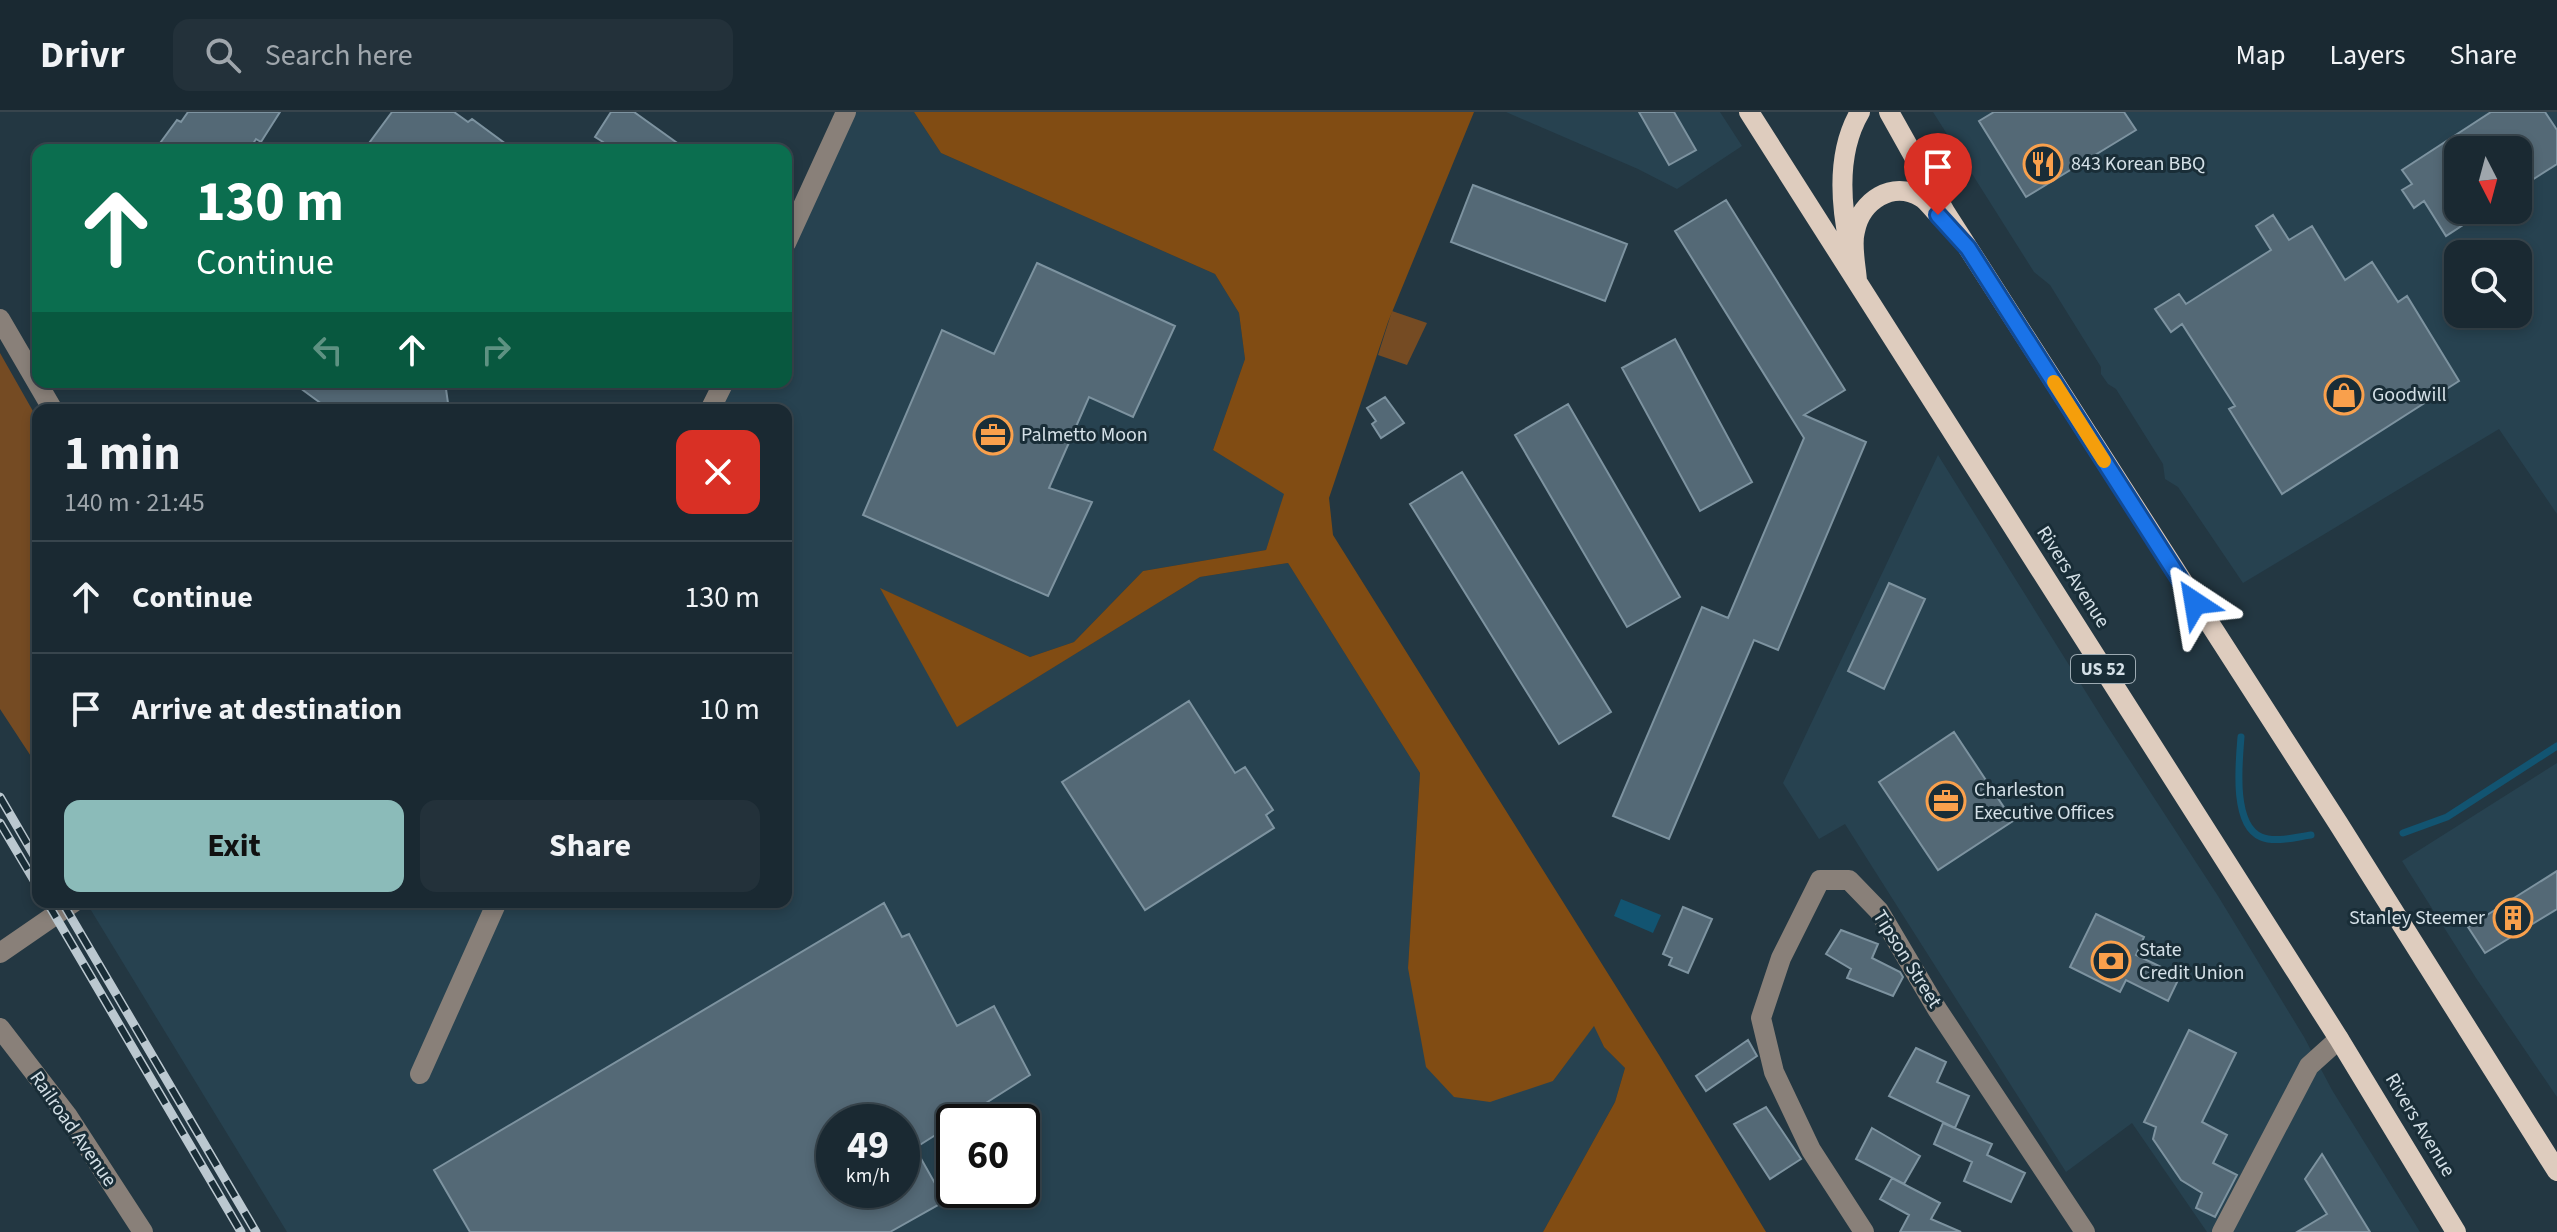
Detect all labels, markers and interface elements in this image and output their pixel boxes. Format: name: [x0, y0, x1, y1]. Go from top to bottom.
search box: [173, 19, 733, 91]
text: Drivr: [40, 28, 125, 82]
icon: search: [201, 33, 245, 77]
text: Search here: [265, 34, 413, 77]
text: Map: [2235, 35, 2285, 75]
text: Layers: [2329, 35, 2405, 75]
text: Share: [2449, 35, 2517, 75]
pin: [1904, 133, 1972, 215]
north arrow: [2444, 136, 2532, 224]
map controls: [2444, 136, 2532, 328]
restaurant icon: 843 Korean BBQ: [2022, 143, 2064, 185]
icon: arrive: [1916, 145, 1960, 189]
place label: 843 Korean BBQ: [2071, 150, 2205, 178]
text: 130 m: [196, 163, 344, 242]
icon: ahead: [64, 176, 168, 280]
text: Continue: [196, 237, 334, 288]
button: search: [2444, 240, 2532, 328]
icon: left: [306, 328, 350, 372]
icon: ahead: [390, 328, 434, 372]
icon: right: [474, 328, 518, 372]
shop icon: Goodwill: [2323, 374, 2365, 416]
place label: Goodwill: [2372, 381, 2447, 409]
office icon: Palmetto Moon: [972, 414, 1014, 456]
text: 1 min: [64, 420, 181, 488]
place label: Palmetto Moon: [1021, 421, 1148, 449]
button: close: [676, 430, 760, 514]
text: 140 m · 21:45: [64, 484, 205, 521]
street label: Rivers Avenue: [2030, 521, 2116, 633]
position arrow: [2153, 561, 2237, 645]
icon: ahead: [64, 575, 108, 619]
text: Continue: [132, 576, 253, 619]
text: 130 m: [684, 576, 760, 619]
road number: US 52: [2071, 655, 2135, 683]
icon: arrive: [64, 687, 108, 731]
text: Arrive at destination: [132, 688, 402, 731]
text: 10 m: [699, 688, 760, 731]
place label: Charleston Executive Offices: [1974, 776, 2114, 827]
office icon: Charleston Executive Offices: [1925, 780, 1967, 822]
button: Exit: [64, 800, 404, 892]
button: Share: [420, 800, 760, 892]
building icon: Stanley Steemer: [2492, 897, 2534, 939]
place label: Stanley Steemer: [2349, 904, 2485, 932]
street label: Tipson Street: [1866, 905, 1948, 1014]
place label: State Credit Union: [2139, 936, 2244, 987]
bank icon: State Credit Union: [2090, 940, 2132, 982]
street label: Railroad Avenue: [23, 1065, 123, 1193]
street label: Rivers Avenue: [2378, 1068, 2462, 1182]
speed limit sign: 60: [936, 1104, 1040, 1208]
text: 49: [847, 1117, 889, 1174]
text: km/h: [846, 1162, 890, 1190]

